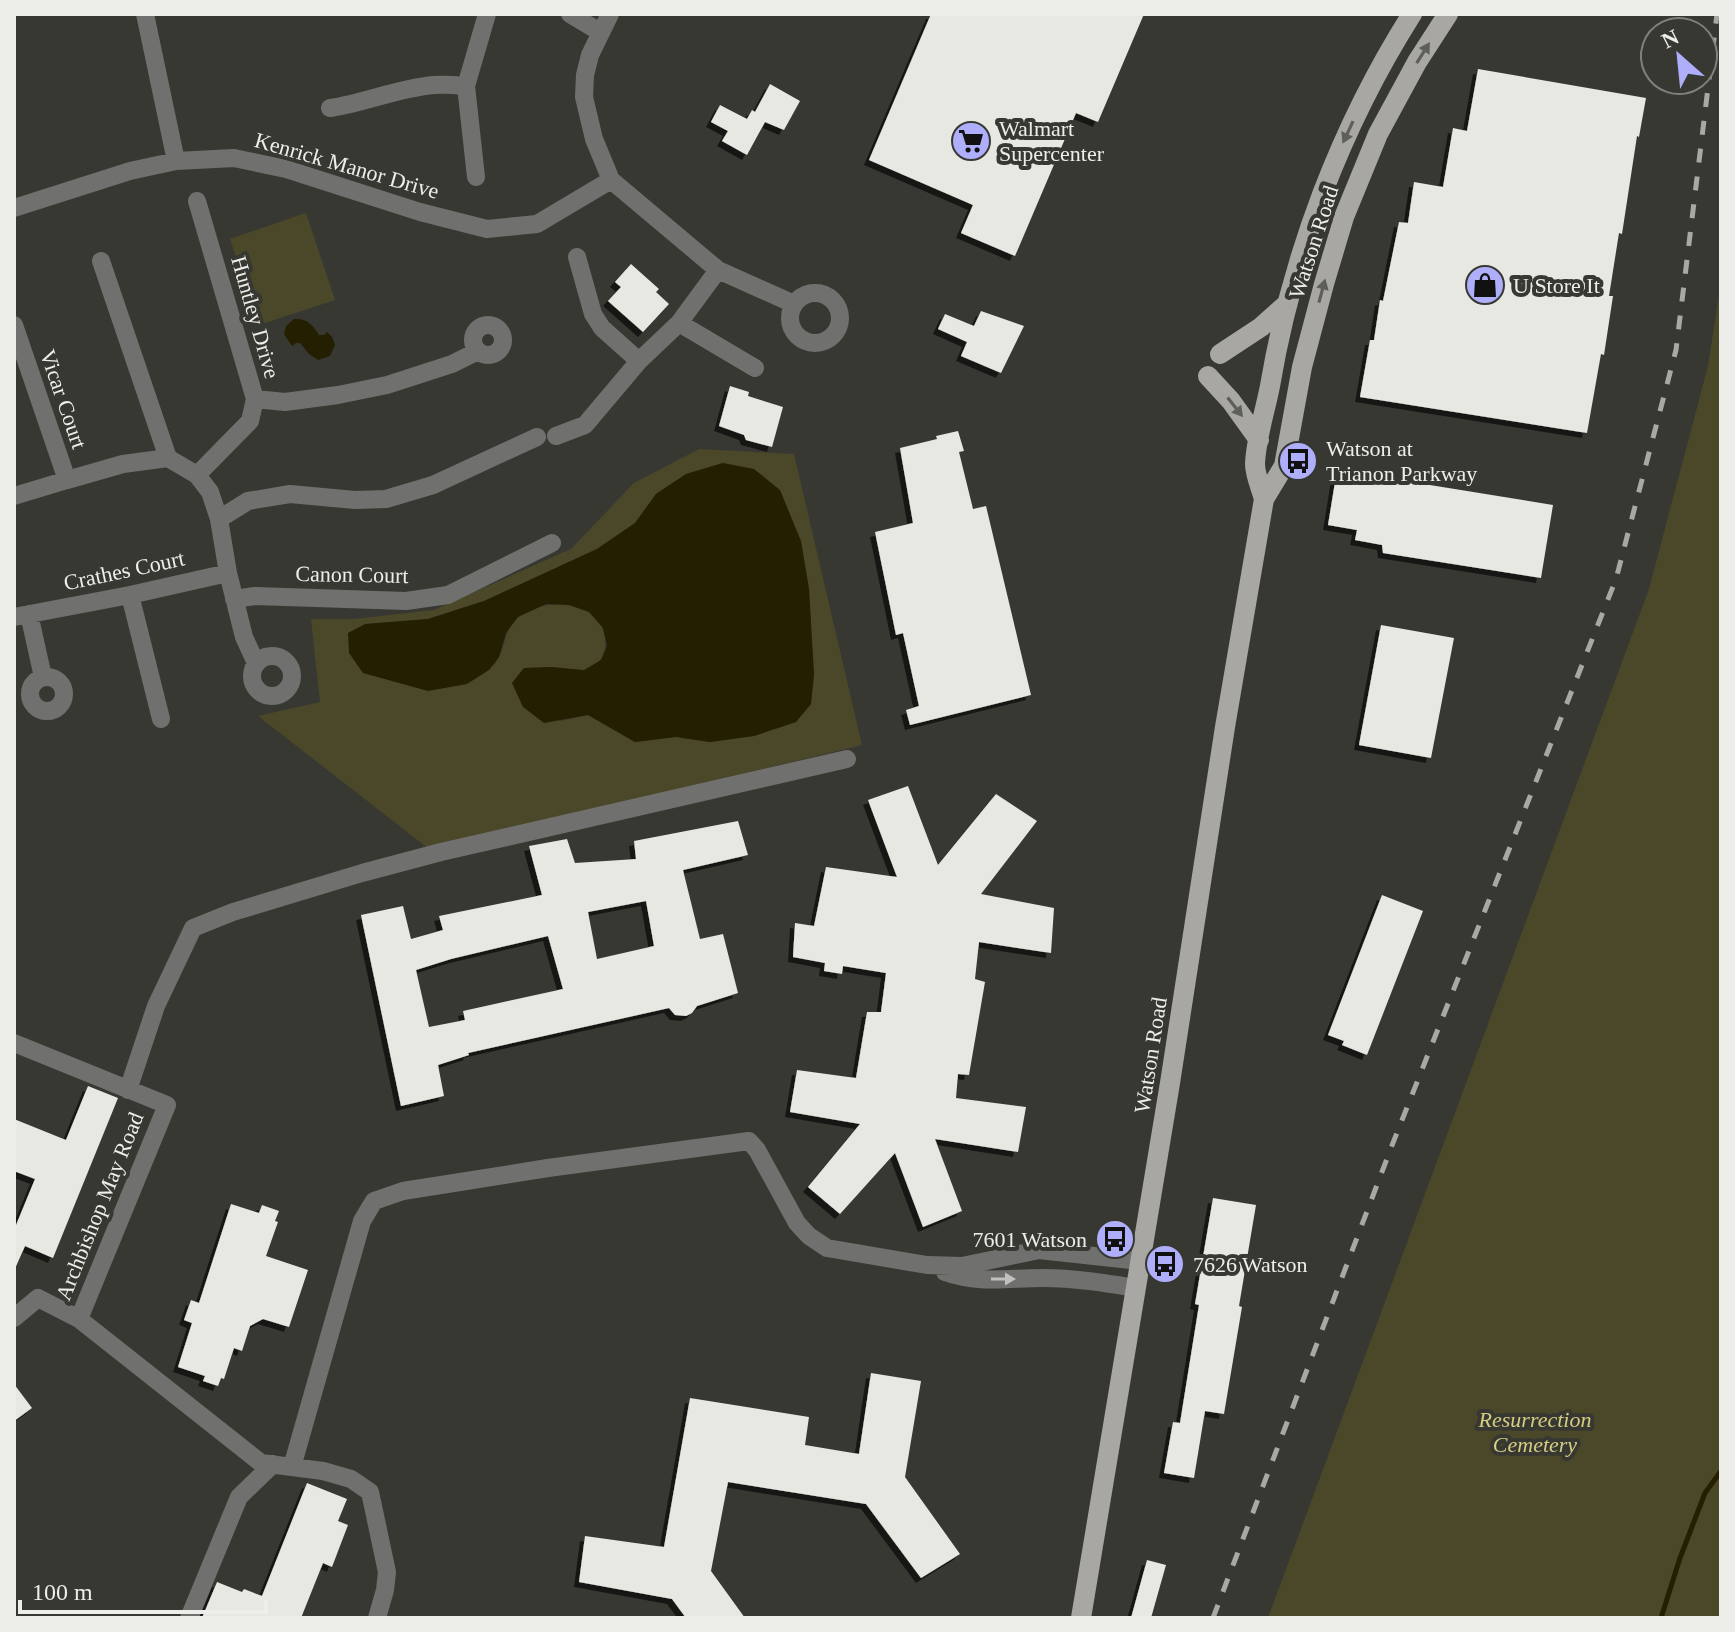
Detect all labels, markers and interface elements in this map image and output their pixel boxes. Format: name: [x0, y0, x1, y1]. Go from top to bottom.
north arrow: [1639, 16, 1719, 96]
text: N: [1657, 24, 1683, 53]
one-way arrow: [1416, 42, 1430, 64]
place label: Walmart Supercenter: [999, 116, 1105, 166]
supermarket icon: Walmart Supercenter: [950, 120, 992, 162]
one-way arrow: [1341, 120, 1355, 143]
street label: Kenrick Manor Drive: [252, 127, 442, 204]
street label: Watson Road: [1283, 182, 1344, 302]
street label: Huntley Drive: [226, 253, 285, 381]
shop icon: U Store It: [1464, 264, 1506, 306]
place label: U Store It: [1513, 273, 1600, 298]
one-way arrow: [1316, 279, 1328, 304]
street label: Vicar Court: [35, 346, 92, 452]
one-way arrow: [1226, 397, 1242, 417]
place label: Watson at Trianon Parkway: [1326, 436, 1477, 486]
bus stop icon: Watson at Trianon Parkway: [1277, 440, 1319, 482]
street label: Crathes Court: [61, 545, 187, 595]
street label: Canon Court: [295, 561, 409, 588]
street label: Watson Road: [1129, 995, 1172, 1115]
street label: Archbishop May Road: [50, 1109, 149, 1304]
bus stop icon: 7601 Watson: [1094, 1218, 1136, 1260]
place label: 7601 Watson: [972, 1227, 1087, 1252]
bus stop icon: 7626 Watson: [1144, 1243, 1186, 1285]
place label: 7626 Watson: [1193, 1252, 1308, 1277]
one-way arrow: [991, 1273, 1016, 1285]
park label: Resurrection Cemetery: [1478, 1407, 1591, 1457]
scale bar: [20, 1564, 266, 1614]
text: 100 m: [32, 1579, 93, 1605]

